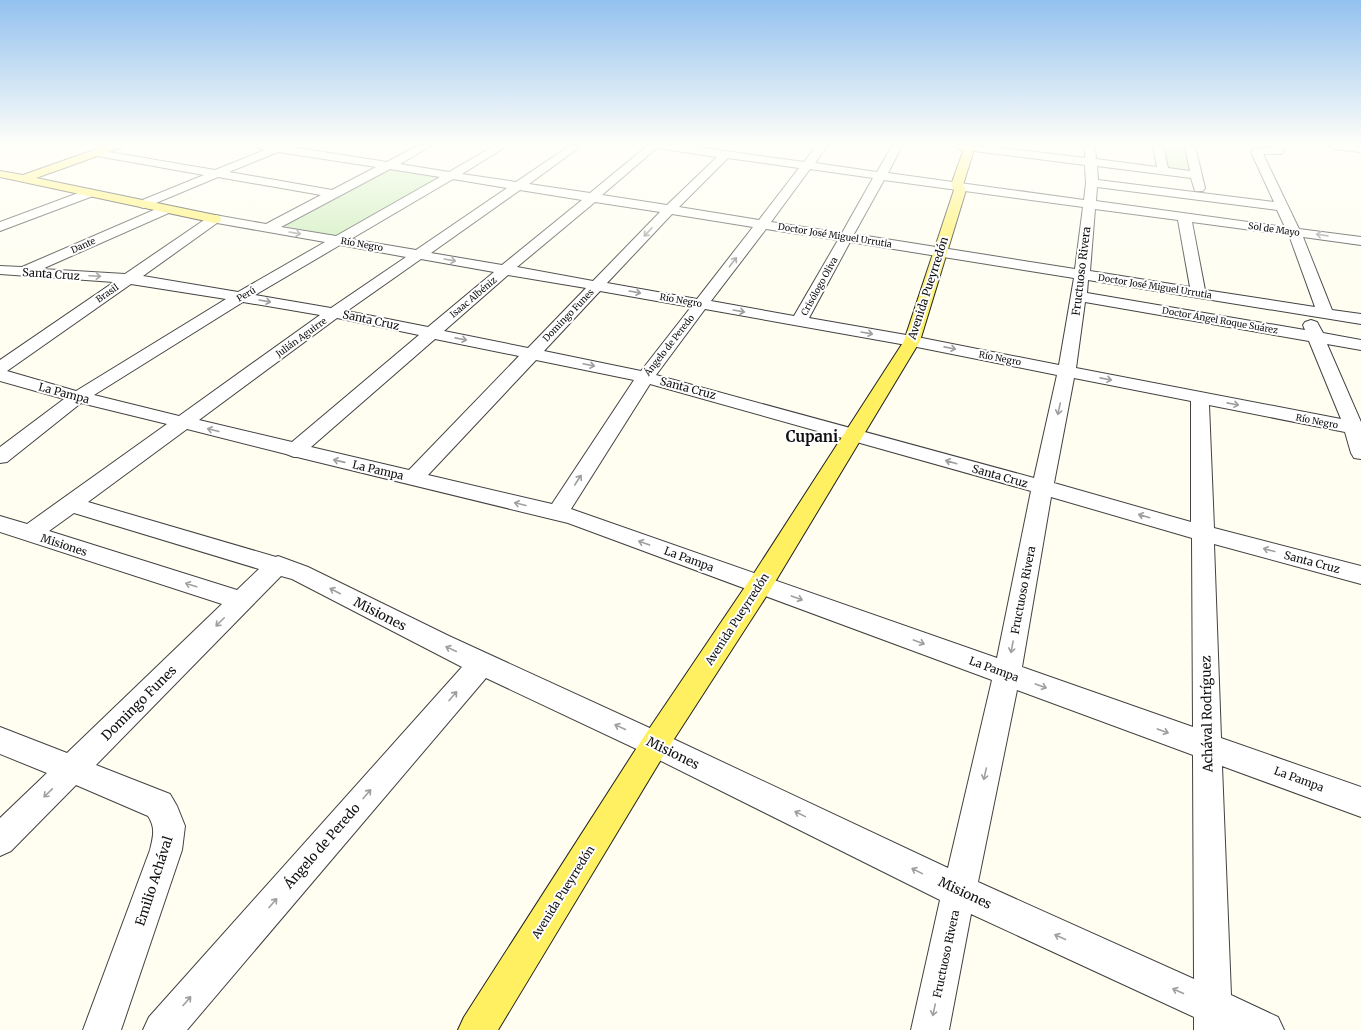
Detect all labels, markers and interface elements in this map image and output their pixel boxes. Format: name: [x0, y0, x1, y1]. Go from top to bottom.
street label: Sol de Mayo: [1248, 220, 1300, 238]
street label: Doctor José Miguel Urrutia: [777, 221, 893, 249]
street label: Fructuoso Rivera: [1069, 226, 1093, 316]
one-way arrow: [643, 227, 653, 237]
one-way arrow: [288, 229, 301, 237]
one-way arrow: [1316, 232, 1329, 239]
street label: Avenida Pueyrredón: [904, 234, 951, 342]
street label: Dante: [69, 235, 97, 255]
street label: Río Negro: [340, 235, 384, 253]
street label: Crisólogo Oliva: [798, 255, 840, 317]
one-way arrow: [443, 256, 456, 264]
one-way arrow: [729, 257, 738, 268]
street label: Santa Cruz: [22, 265, 80, 283]
street label: Doctor José Miguel Urrutia: [1097, 272, 1213, 300]
one-way arrow: [88, 273, 101, 280]
street label: Isaac Albéniz: [447, 274, 499, 320]
street label: Brasil: [94, 281, 120, 305]
street label: Perú: [235, 284, 258, 304]
street label: Domingo Funes: [540, 286, 596, 344]
one-way arrow: [628, 289, 641, 297]
street label: Río Negro: [659, 291, 703, 309]
one-way arrow: [258, 297, 271, 305]
street label: Doctor Ángel Roque Suárez: [1161, 303, 1279, 336]
street label: Santa Cruz: [341, 307, 401, 333]
one-way arrow: [733, 307, 746, 315]
street label: Ángelo de Peredo: [640, 312, 696, 379]
street label: Julián Aguirre: [273, 315, 329, 360]
one-way arrow: [861, 329, 874, 337]
one-way arrow: [454, 335, 467, 343]
one-way arrow: [943, 345, 956, 353]
street label: Río Negro: [978, 349, 1022, 367]
one-way arrow: [582, 361, 595, 369]
street label: Santa Cruz: [658, 374, 718, 402]
one-way arrow: [1099, 375, 1112, 383]
street label: La Pampa: [37, 380, 91, 407]
one-way arrow: [1226, 401, 1239, 409]
one-way arrow: [1055, 402, 1063, 415]
street label: Río Negro: [1295, 412, 1339, 430]
one-way arrow: [207, 426, 220, 434]
district label: Cupani: [786, 427, 838, 446]
one-way arrow: [333, 457, 346, 465]
street label: La Pampa: [351, 457, 405, 483]
one-way arrow: [945, 458, 958, 465]
street label: Santa Cruz: [970, 461, 1030, 491]
one-way arrow: [574, 475, 582, 486]
one-way arrow: [514, 500, 527, 508]
one-way arrow: [1137, 512, 1150, 519]
street label: Misiones: [39, 531, 89, 559]
one-way arrow: [638, 539, 651, 546]
street label: La Pampa: [662, 544, 716, 575]
street label: Fructuoso Rivera: [1008, 545, 1038, 635]
one-way arrow: [1263, 546, 1276, 554]
street label: Santa Cruz: [1282, 548, 1342, 576]
street label: Avenida Pueyrredón: [701, 570, 772, 669]
one-way arrow: [185, 581, 198, 588]
one-way arrow: [329, 587, 341, 594]
street label: Misiones: [351, 594, 409, 634]
one-way arrow: [790, 595, 803, 602]
one-way arrow: [215, 618, 225, 627]
one-way arrow: [912, 639, 924, 647]
one-way arrow: [1008, 640, 1016, 653]
one-way arrow: [446, 645, 458, 652]
street label: La Pampa: [967, 654, 1021, 685]
street label: Achával Rodríguez: [1197, 655, 1217, 774]
street label: Domingo Funes: [98, 662, 180, 744]
one-way arrow: [1035, 683, 1047, 691]
one-way arrow: [448, 691, 457, 701]
one-way arrow: [614, 723, 626, 730]
one-way arrow: [1157, 727, 1169, 735]
street label: Misiones: [644, 733, 702, 773]
street label: La Pampa: [1272, 764, 1326, 795]
one-way arrow: [980, 767, 988, 780]
one-way arrow: [43, 788, 53, 797]
one-way arrow: [363, 789, 372, 799]
street label: Ángelo de Peredo: [279, 799, 364, 893]
one-way arrow: [794, 810, 806, 817]
street label: Emilio Achával: [131, 834, 177, 928]
street label: Avenida Pueyrredón: [528, 842, 598, 942]
one-way arrow: [911, 867, 923, 874]
street label: Misiones: [936, 873, 994, 913]
one-way arrow: [268, 897, 277, 908]
street label: Fructuoso Rivera: [930, 909, 962, 999]
one-way arrow: [1054, 933, 1066, 940]
one-way arrow: [1173, 987, 1185, 994]
one-way arrow: [183, 995, 192, 1006]
one-way arrow: [929, 1004, 937, 1017]

